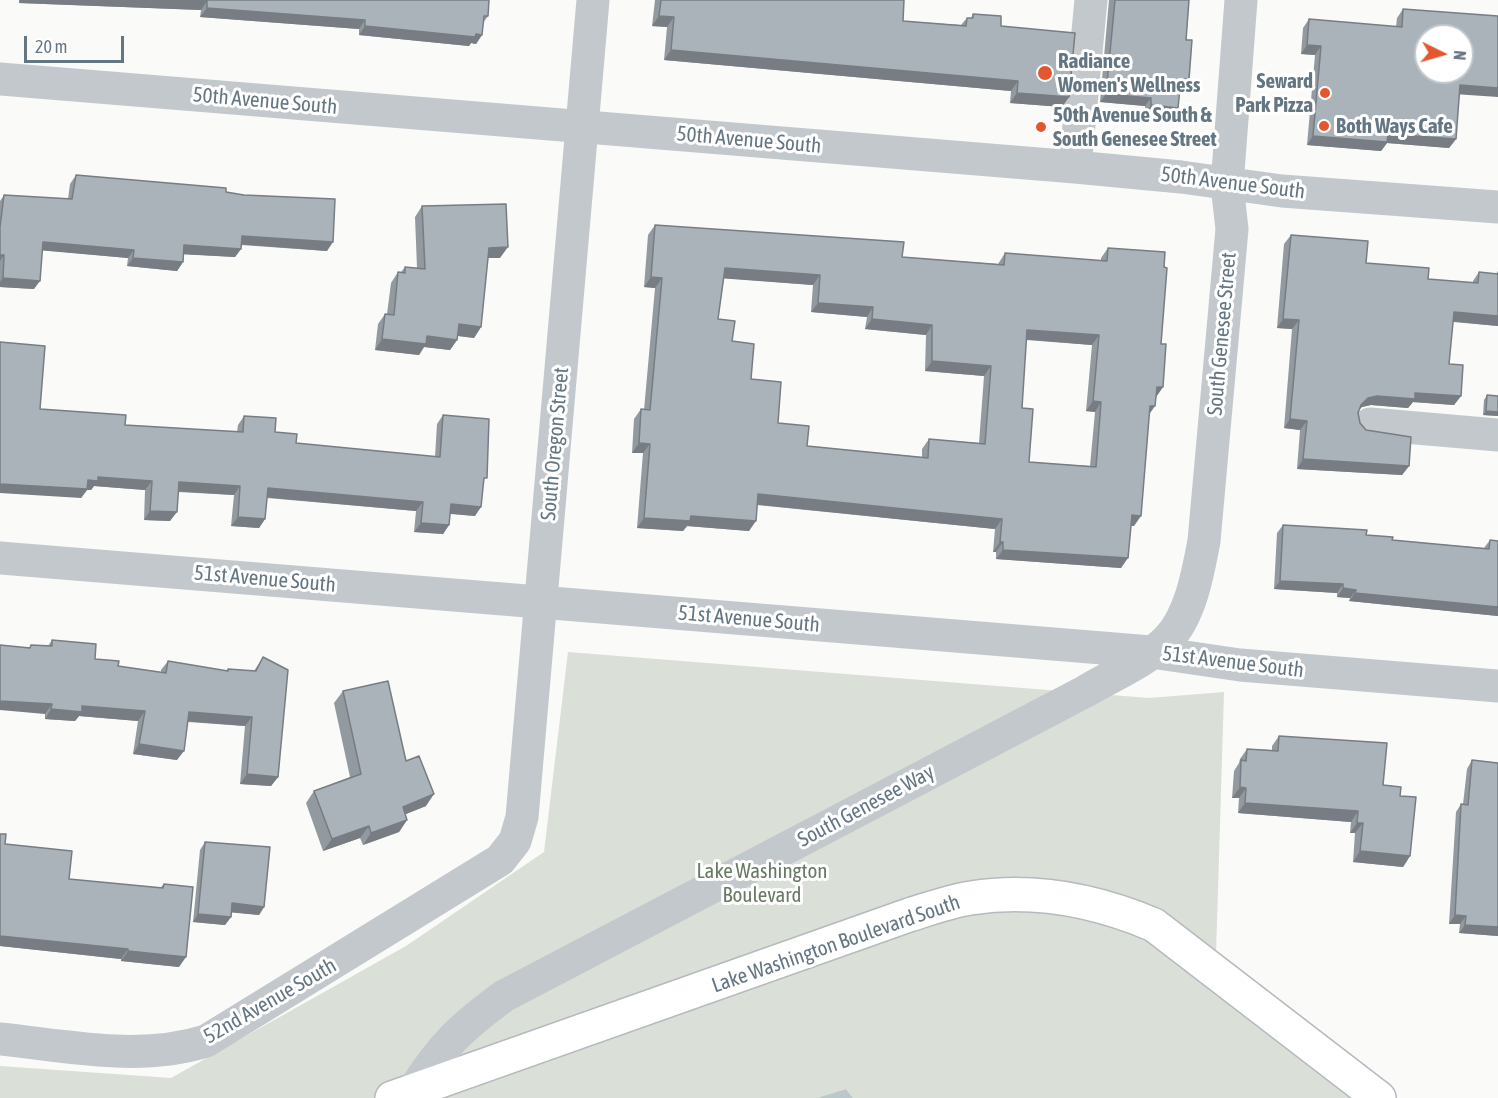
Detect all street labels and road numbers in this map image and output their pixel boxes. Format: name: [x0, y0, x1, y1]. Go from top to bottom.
street label: 50th Avenue South: [192, 82, 338, 120]
street label: 50th Avenue South: [676, 121, 822, 159]
street label: 50th Avenue South: [1160, 162, 1306, 204]
street label: South Genesee Street: [1202, 251, 1242, 417]
street label: South Oregon Street: [536, 366, 574, 522]
street label: 51st Avenue South: [193, 560, 337, 598]
street label: 51st Avenue South: [677, 600, 821, 638]
street label: 51st Avenue South: [1161, 641, 1305, 683]
street label: South Genesee Way: [794, 760, 938, 852]
street label: Lake Washington Boulevard South: [709, 890, 963, 998]
street label: 52nd Avenue South: [199, 953, 341, 1049]

